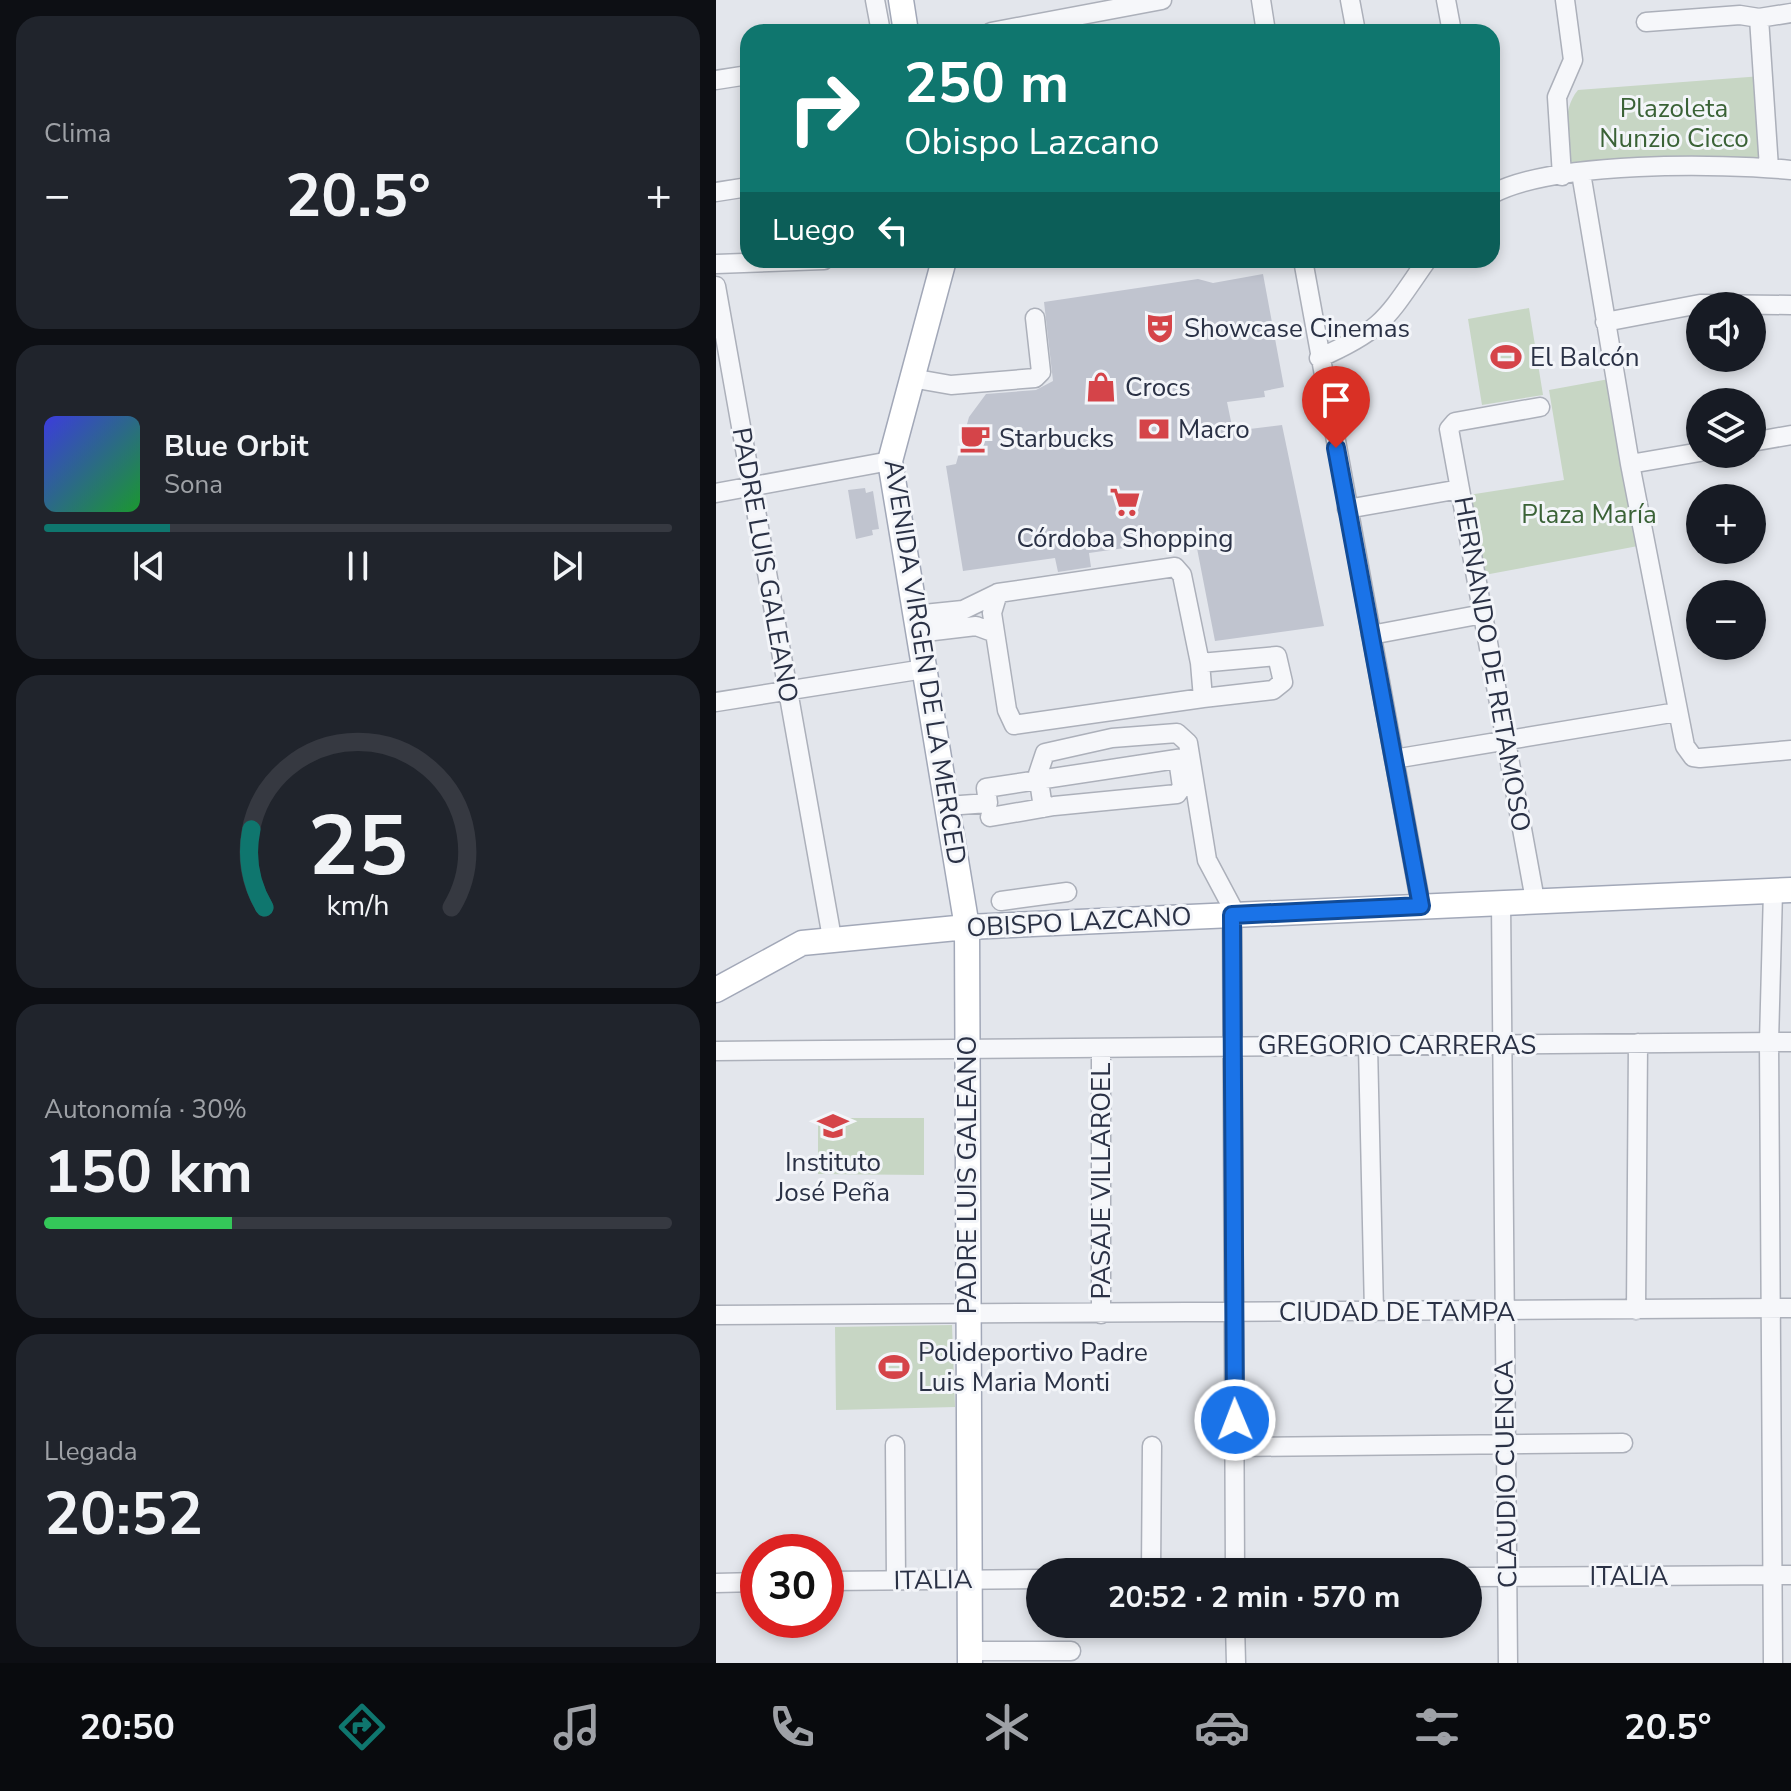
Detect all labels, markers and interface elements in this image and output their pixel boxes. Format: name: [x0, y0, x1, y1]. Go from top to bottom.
text: 250 m: [904, 45, 1069, 122]
icon: right: [772, 56, 876, 160]
park label: Plazoleta Nunzio Cicco: [1599, 91, 1749, 156]
text: Clima: [44, 116, 111, 151]
text: Obispo Lazcano: [904, 118, 1160, 167]
text: 20.5°: [285, 155, 431, 237]
text: −: [44, 166, 70, 226]
text: +: [646, 166, 672, 226]
icon: left: [871, 208, 915, 252]
text: Luego: [772, 210, 855, 251]
map controls: [1686, 292, 1766, 660]
button: sound: [1686, 292, 1766, 372]
theatre icon: Showcase Cinemas: [1143, 311, 1177, 345]
place label: Showcase Cinemas: [1184, 311, 1410, 346]
sports icon: El Balcón: [1489, 340, 1523, 374]
place label: El Balcón: [1530, 340, 1639, 375]
pin: [1302, 366, 1370, 448]
shop icon: Crocs: [1084, 370, 1118, 404]
place label: Crocs: [1125, 370, 1191, 405]
icon: arrive: [1314, 378, 1358, 422]
button: layers: [1686, 388, 1766, 468]
bank icon: Macro: [1137, 412, 1171, 446]
place label: Macro: [1178, 412, 1250, 447]
cafe icon: Starbucks: [958, 421, 992, 455]
place label: Starbucks: [999, 421, 1114, 456]
street label: PADRE LUIS GALEANO: [724, 425, 806, 705]
text: Blue Orbit: [164, 426, 308, 467]
street label: AVENIDA VIRGEN DE LA MERCED: [876, 457, 974, 867]
text: Sona: [164, 467, 223, 502]
button: +: [1686, 484, 1766, 564]
supermarket icon: Córdoba Shopping: [1108, 485, 1142, 519]
street label: HERNANDO DE RETAMOSO: [1445, 494, 1539, 834]
park label: Plaza María: [1521, 497, 1657, 532]
place label: Córdoba Shopping: [1017, 521, 1234, 556]
icon: previous: [127, 544, 171, 588]
icon: pause: [336, 544, 380, 588]
icon: next: [545, 544, 589, 588]
button: −: [1686, 580, 1766, 660]
text: 25: [308, 789, 408, 902]
text: km/h: [327, 886, 389, 925]
street label: OBISPO LAZCANO: [966, 899, 1192, 945]
street label: GREGORIO CARRERAS: [1258, 1028, 1536, 1063]
street label: PADRE LUIS GALEANO: [950, 1036, 985, 1314]
street label: PASAJE VILLAROEL: [1084, 1063, 1119, 1299]
text: Autonomía · 30%: [44, 1092, 247, 1127]
school or university icon: Instituto José Peña: [816, 1109, 850, 1143]
text: 150 km: [44, 1131, 253, 1213]
place label: Instituto José Peña: [775, 1145, 890, 1210]
street label: CIUDAD DE TAMPA: [1279, 1295, 1515, 1330]
place label: Polideportivo Padre Luis Maria Monti: [918, 1335, 1148, 1400]
sports icon: Polideportivo Padre Luis Maria Monti: [877, 1350, 911, 1384]
street label: CLAUDIO CUENCA: [1487, 1360, 1525, 1588]
position arrow: [1193, 1378, 1277, 1462]
text: Llegada: [44, 1434, 137, 1469]
text: 20:52: [44, 1473, 203, 1555]
speed limit sign: 30: [740, 1534, 844, 1638]
street label: ITALIA: [1589, 1559, 1669, 1594]
street label: ITALIA: [893, 1562, 973, 1598]
text: 20:52 · 2 min · 570 m: [1108, 1577, 1400, 1618]
icon: directions: [334, 1699, 390, 1755]
icon: music: [549, 1699, 605, 1755]
icon: phone: [764, 1699, 820, 1755]
icon: climate: [979, 1699, 1035, 1755]
icon: car: [1194, 1699, 1250, 1755]
icon: filters: [1409, 1699, 1465, 1755]
text: 20:50: [80, 1703, 175, 1752]
text: 20.5°: [1624, 1703, 1711, 1752]

